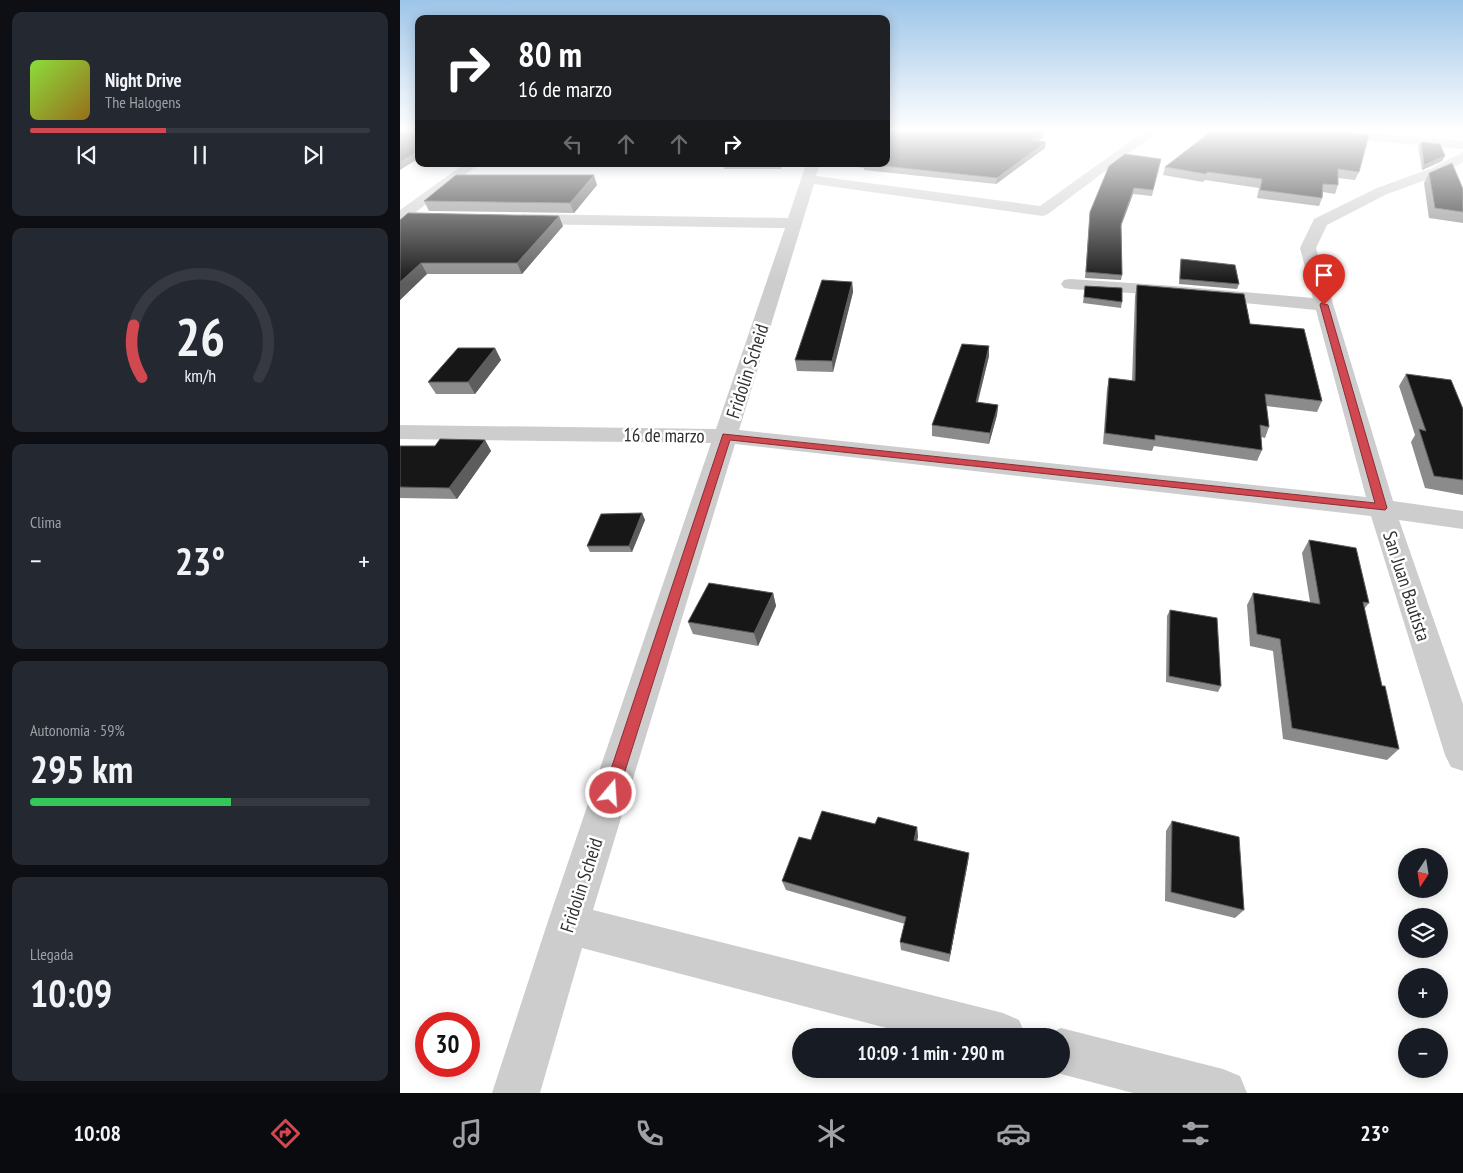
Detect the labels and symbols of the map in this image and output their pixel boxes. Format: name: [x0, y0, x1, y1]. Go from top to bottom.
pin: [1303, 254, 1345, 305]
street label: Fridolin Scheid: [720, 321, 774, 421]
street label: 16 de marzo: [623, 422, 705, 448]
street label: San Juan Bautista: [1378, 528, 1436, 644]
position arrow: [584, 766, 636, 818]
street label: Fridolin Scheid: [554, 835, 608, 935]
north arrow: [1398, 848, 1448, 898]
speed limit sign: 30: [415, 1012, 480, 1077]

